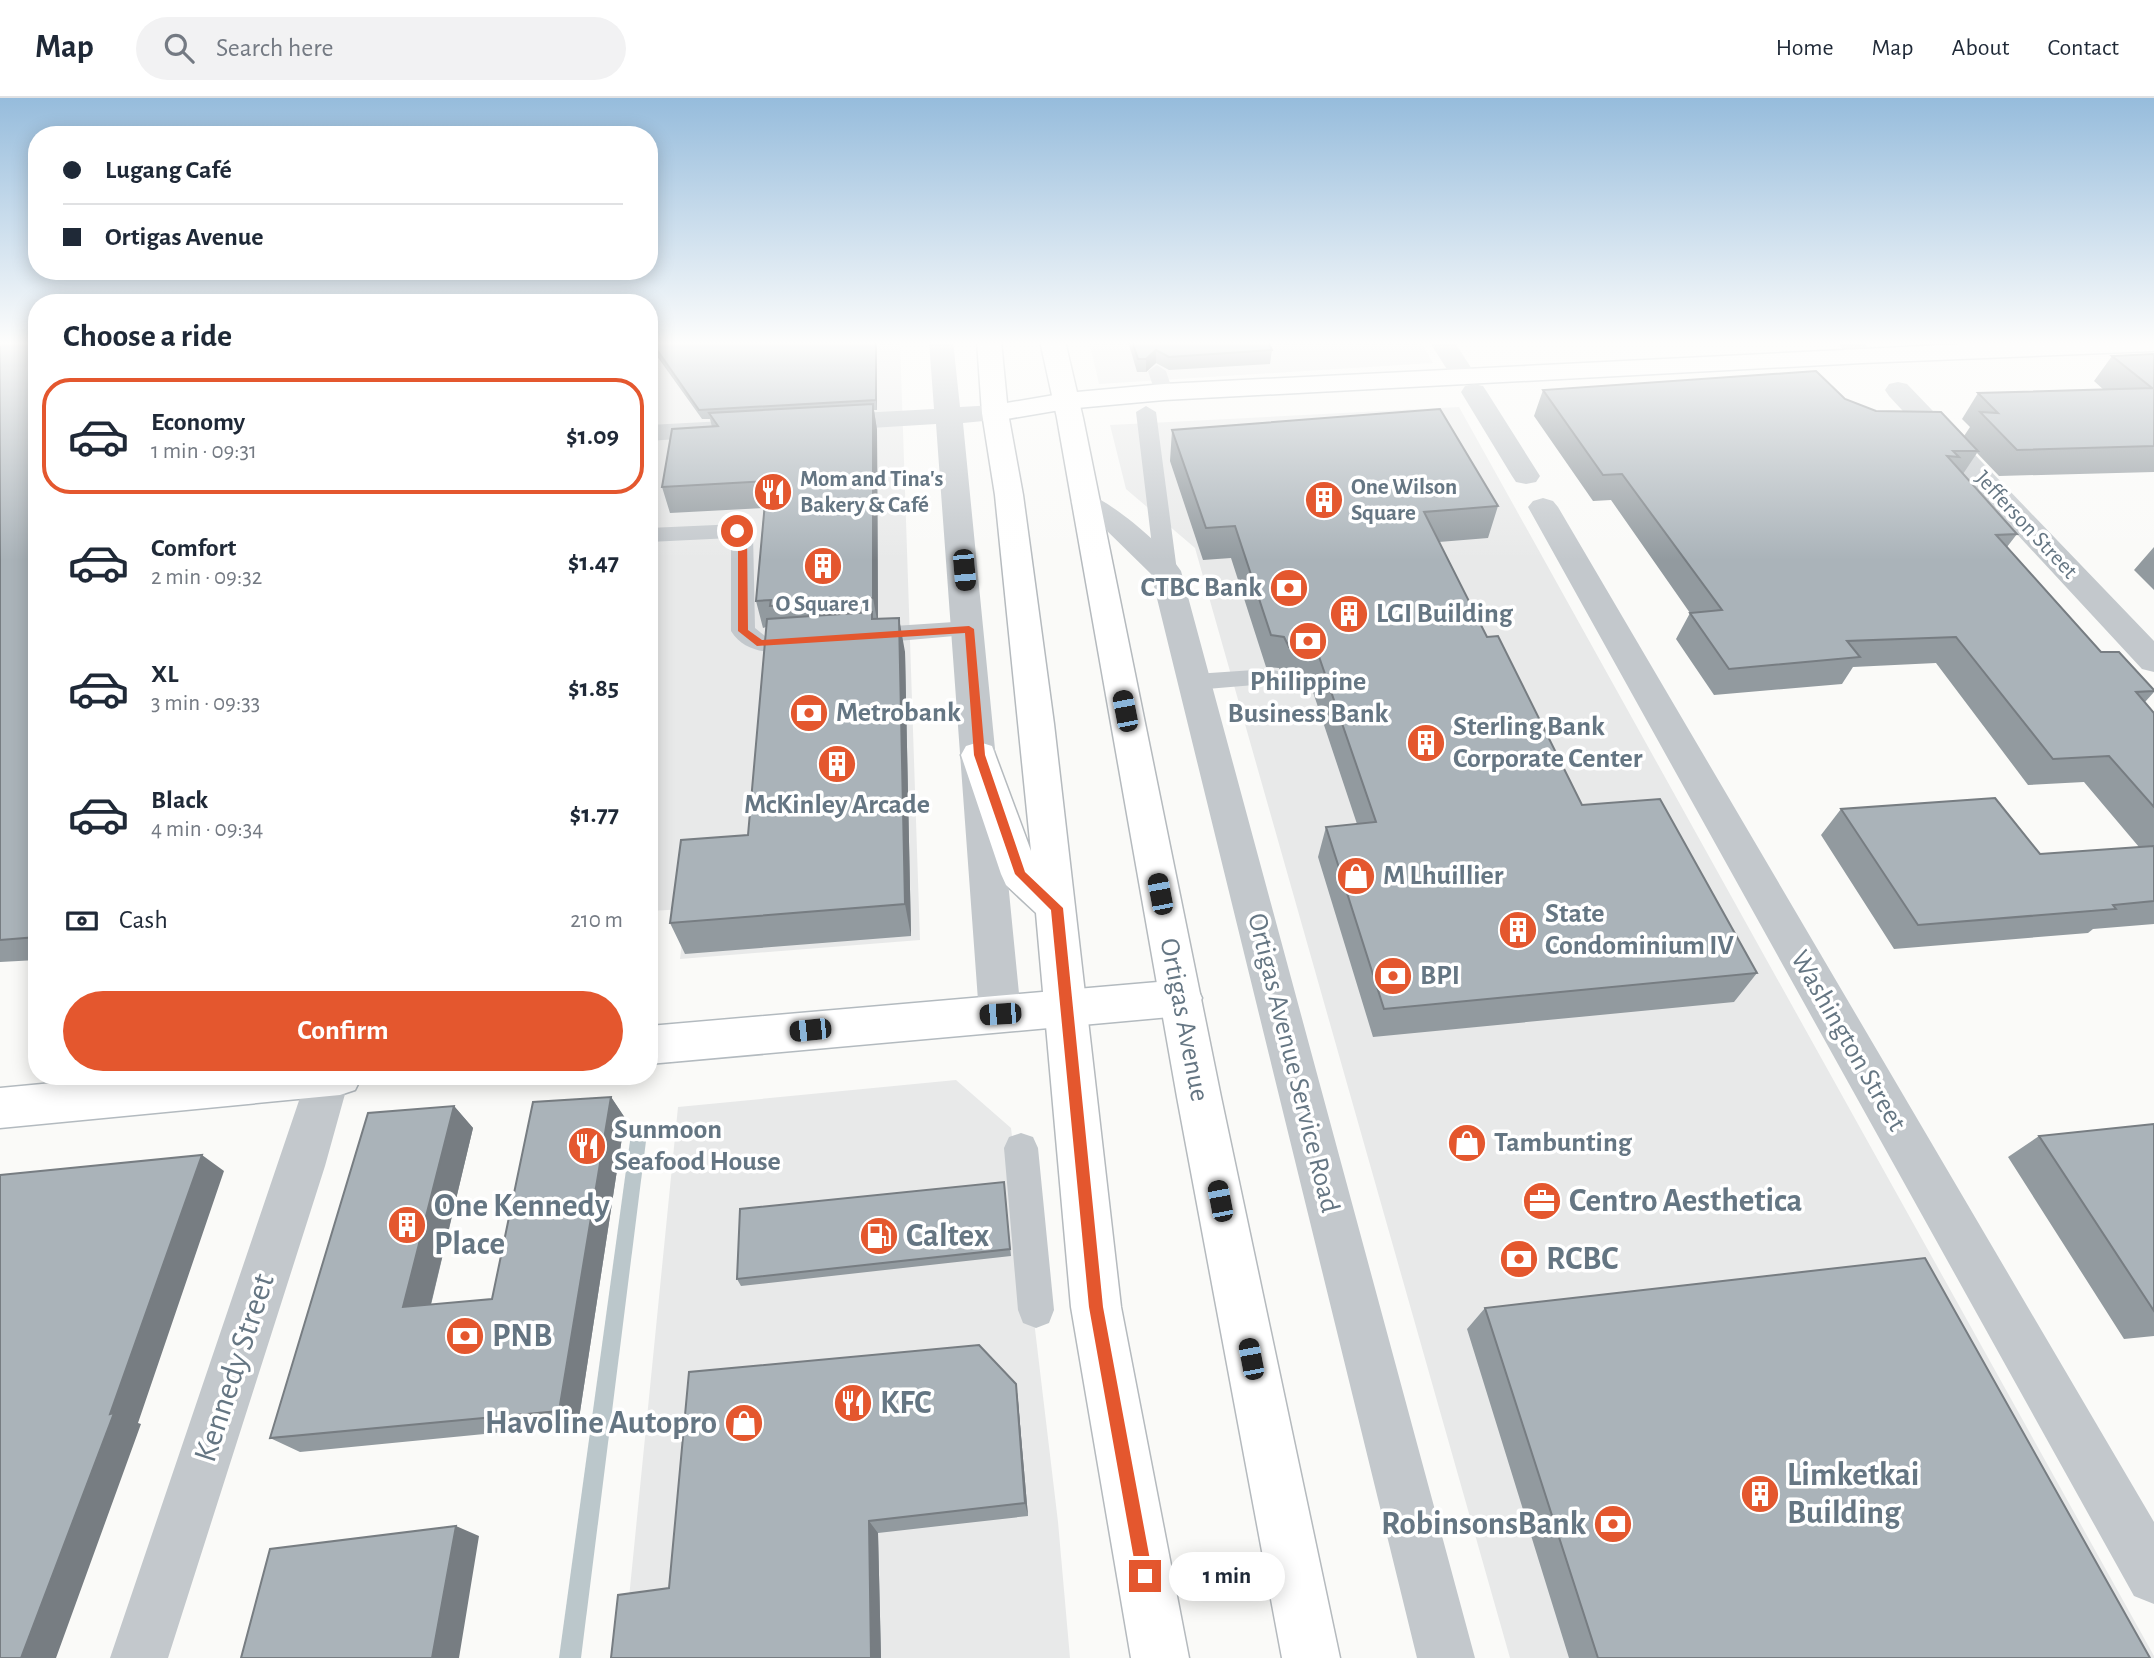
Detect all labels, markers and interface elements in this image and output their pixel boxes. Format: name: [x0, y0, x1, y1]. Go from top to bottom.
search box: [136, 17, 626, 80]
icon: search: [160, 29, 198, 67]
text: Map: [35, 31, 94, 64]
text: Search here: [216, 35, 334, 61]
text: Home: [1776, 36, 1834, 60]
text: Map: [1872, 36, 1914, 60]
text: About: [1952, 36, 2009, 60]
text: Contact: [2047, 36, 2119, 60]
text: Lugang Café: [105, 157, 232, 183]
text: Ortigas Avenue: [105, 224, 264, 250]
text: Choose a ride: [63, 320, 232, 352]
icon: car: [67, 405, 130, 468]
text: Economy: [151, 409, 245, 435]
text: $1.09: [566, 423, 619, 449]
text: 1 min · 09:31: [151, 440, 257, 463]
street label: Jefferson Street: [1970, 467, 2082, 584]
place label: Mom and Tina's Bakery & Café: [800, 468, 944, 517]
restaurant icon: Mom and Tina's Bakery & Café: [752, 471, 794, 513]
place label: One Wilson Square: [1351, 476, 1457, 525]
building icon: One Wilson Square: [1303, 479, 1345, 521]
route start: [721, 515, 753, 547]
icon: car: [67, 531, 130, 594]
text: Comfort: [151, 535, 236, 561]
building icon: O Square 1: [802, 545, 844, 587]
car: [952, 548, 977, 592]
text: $1.47: [568, 549, 619, 575]
text: 2 min · 09:32: [151, 566, 262, 589]
bank icon: CTBC Bank: [1268, 567, 1310, 609]
place label: CTBC Bank: [1140, 574, 1262, 602]
place label: O Square 1: [776, 593, 870, 616]
building icon: LGI Building: [1328, 593, 1370, 635]
place label: LGI Building: [1376, 600, 1514, 628]
bank icon: Philippine Business Bank: [1287, 620, 1329, 662]
icon: car: [67, 657, 130, 720]
text: XL: [151, 661, 178, 687]
place label: Philippine Business Bank: [1228, 668, 1389, 728]
text: $1.85: [568, 675, 619, 701]
car: [1111, 688, 1140, 734]
text: 3 min · 09:33: [151, 692, 260, 715]
bank icon: Metrobank: [788, 692, 830, 734]
place label: Metrobank: [836, 699, 961, 727]
place label: Sterling Bank Corporate Center: [1453, 713, 1643, 773]
building icon: Sterling Bank Corporate Center: [1405, 722, 1447, 764]
building icon: McKinley Arcade: [816, 743, 858, 785]
icon: car: [67, 783, 130, 846]
text: Black: [151, 787, 208, 813]
place label: McKinley Arcade: [744, 791, 930, 819]
text: $1.77: [570, 801, 619, 827]
text: 4 min · 09:34: [151, 818, 263, 841]
shop icon: M Lhuillier: [1335, 855, 1377, 897]
place label: M Lhuillier: [1383, 862, 1504, 890]
car: [1146, 871, 1175, 917]
place label: State Condominium IV: [1545, 900, 1734, 960]
icon: cash: [63, 902, 101, 940]
text: Cash: [119, 907, 168, 933]
text: 210 m: [570, 909, 623, 932]
building icon: State Condominium IV: [1497, 909, 1539, 951]
street label: Ortigas Avenue Service Road: [1242, 910, 1344, 1216]
street label: Ortigas Avenue: [1154, 936, 1214, 1104]
street label: Washington Street: [1785, 946, 1911, 1136]
bank icon: BPI: [1372, 955, 1414, 997]
place label: BPI: [1420, 962, 1460, 990]
button: Confirm: [63, 991, 623, 1071]
car: [979, 1002, 1022, 1026]
car: [789, 1017, 832, 1043]
place label: Sunmoon Seafood House: [614, 1116, 781, 1176]
shop icon: Tambunting: [1446, 1122, 1488, 1164]
restaurant icon: Sunmoon Seafood House: [566, 1125, 608, 1167]
place label: Tambunting: [1494, 1129, 1633, 1157]
car: [1206, 1178, 1235, 1224]
office icon: Centro Aesthetica: [1521, 1180, 1563, 1222]
place label: Centro Aesthetica: [1569, 1185, 1802, 1218]
place label: One Kennedy Place: [434, 1190, 610, 1261]
building icon: One Kennedy Place: [386, 1204, 428, 1246]
fuel station icon: Caltex: [858, 1215, 900, 1257]
place label: Caltex: [906, 1220, 989, 1253]
bank icon: RCBC: [1498, 1238, 1540, 1280]
place label: RCBC: [1546, 1243, 1618, 1276]
street label: Kennedy Street: [189, 1269, 281, 1466]
bank icon: PNB: [444, 1315, 486, 1357]
place label: PNB: [492, 1320, 552, 1353]
car: [1237, 1336, 1266, 1382]
restaurant icon: KFC: [832, 1382, 874, 1424]
place label: KFC: [880, 1387, 931, 1420]
shop icon: Havoline Autopro: [723, 1402, 765, 1444]
place label: Havoline Autopro: [485, 1407, 717, 1440]
place label: Limketkai Building: [1787, 1459, 1919, 1530]
building icon: Limketkai Building: [1739, 1473, 1781, 1515]
bank icon: RobinsonsBank: [1592, 1503, 1634, 1545]
place label: RobinsonsBank: [1381, 1508, 1587, 1541]
callout: 1 min: [1170, 1552, 1285, 1600]
route end: [1129, 1560, 1161, 1592]
text: 1 min: [1203, 1565, 1251, 1588]

